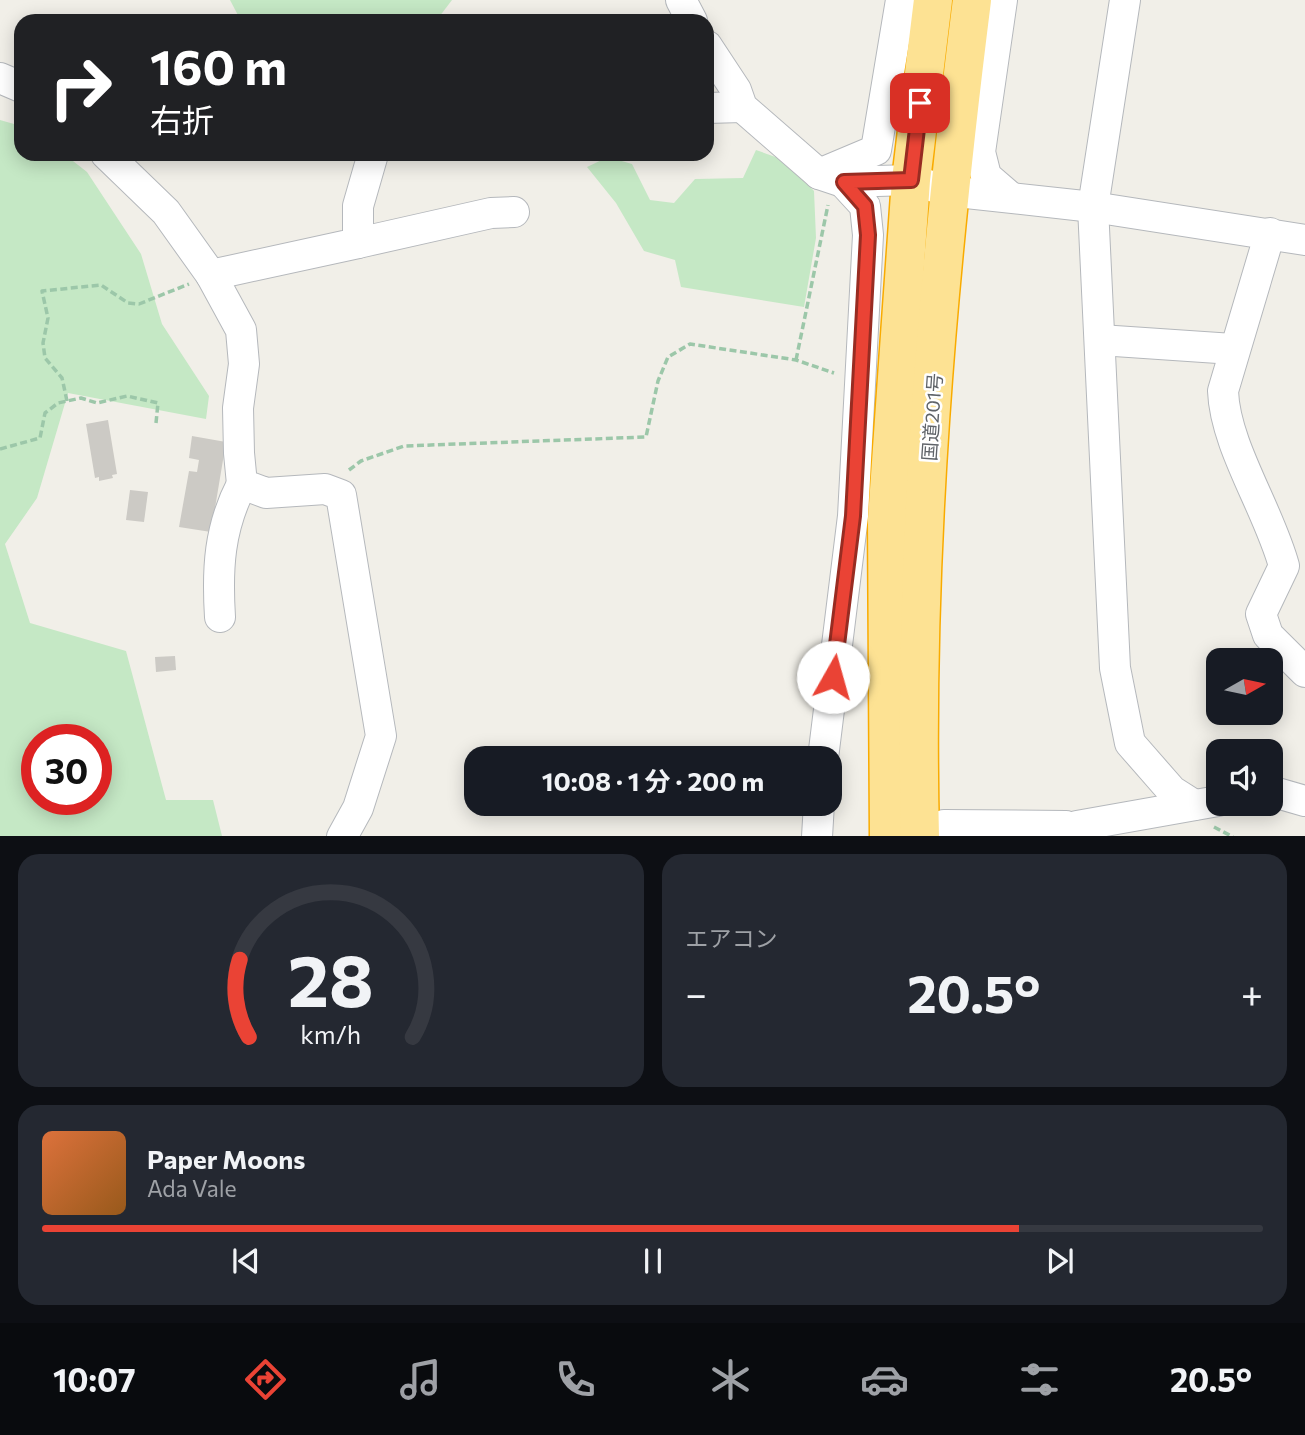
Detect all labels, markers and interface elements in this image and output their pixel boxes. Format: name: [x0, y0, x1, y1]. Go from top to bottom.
text: 160 m: [150, 35, 287, 95]
icon: right: [35, 42, 126, 133]
pin: [890, 73, 950, 133]
icon: arrive: [901, 84, 939, 122]
text: 右折: [150, 99, 214, 139]
street label: 国道201号: [917, 372, 946, 462]
position arrow: [796, 640, 870, 714]
north arrow: [1206, 648, 1283, 724]
map controls: [1206, 648, 1283, 816]
speed limit sign: 30: [21, 724, 112, 815]
button: sound: [1206, 739, 1283, 816]
text: 10:08 · 1 分 · 200 m: [542, 765, 764, 796]
text: エアコン: [686, 924, 778, 952]
text: 28: [288, 933, 374, 1022]
text: 20.5°: [907, 960, 1041, 1024]
text: −: [686, 969, 707, 1016]
text: +: [1241, 969, 1263, 1016]
text: km/h: [300, 1018, 361, 1048]
text: Paper Moons: [147, 1143, 305, 1174]
text: Ada Vale: [147, 1174, 237, 1202]
icon: previous: [227, 1242, 265, 1280]
icon: pause: [634, 1242, 672, 1280]
icon: next: [1041, 1242, 1079, 1280]
icon: directions: [241, 1355, 290, 1404]
icon: music: [396, 1355, 445, 1404]
icon: phone: [551, 1355, 600, 1404]
icon: climate: [706, 1355, 755, 1404]
icon: car: [860, 1355, 909, 1404]
icon: filters: [1015, 1355, 1064, 1404]
text: 10:07: [53, 1359, 136, 1399]
text: 20.5°: [1170, 1359, 1252, 1399]

